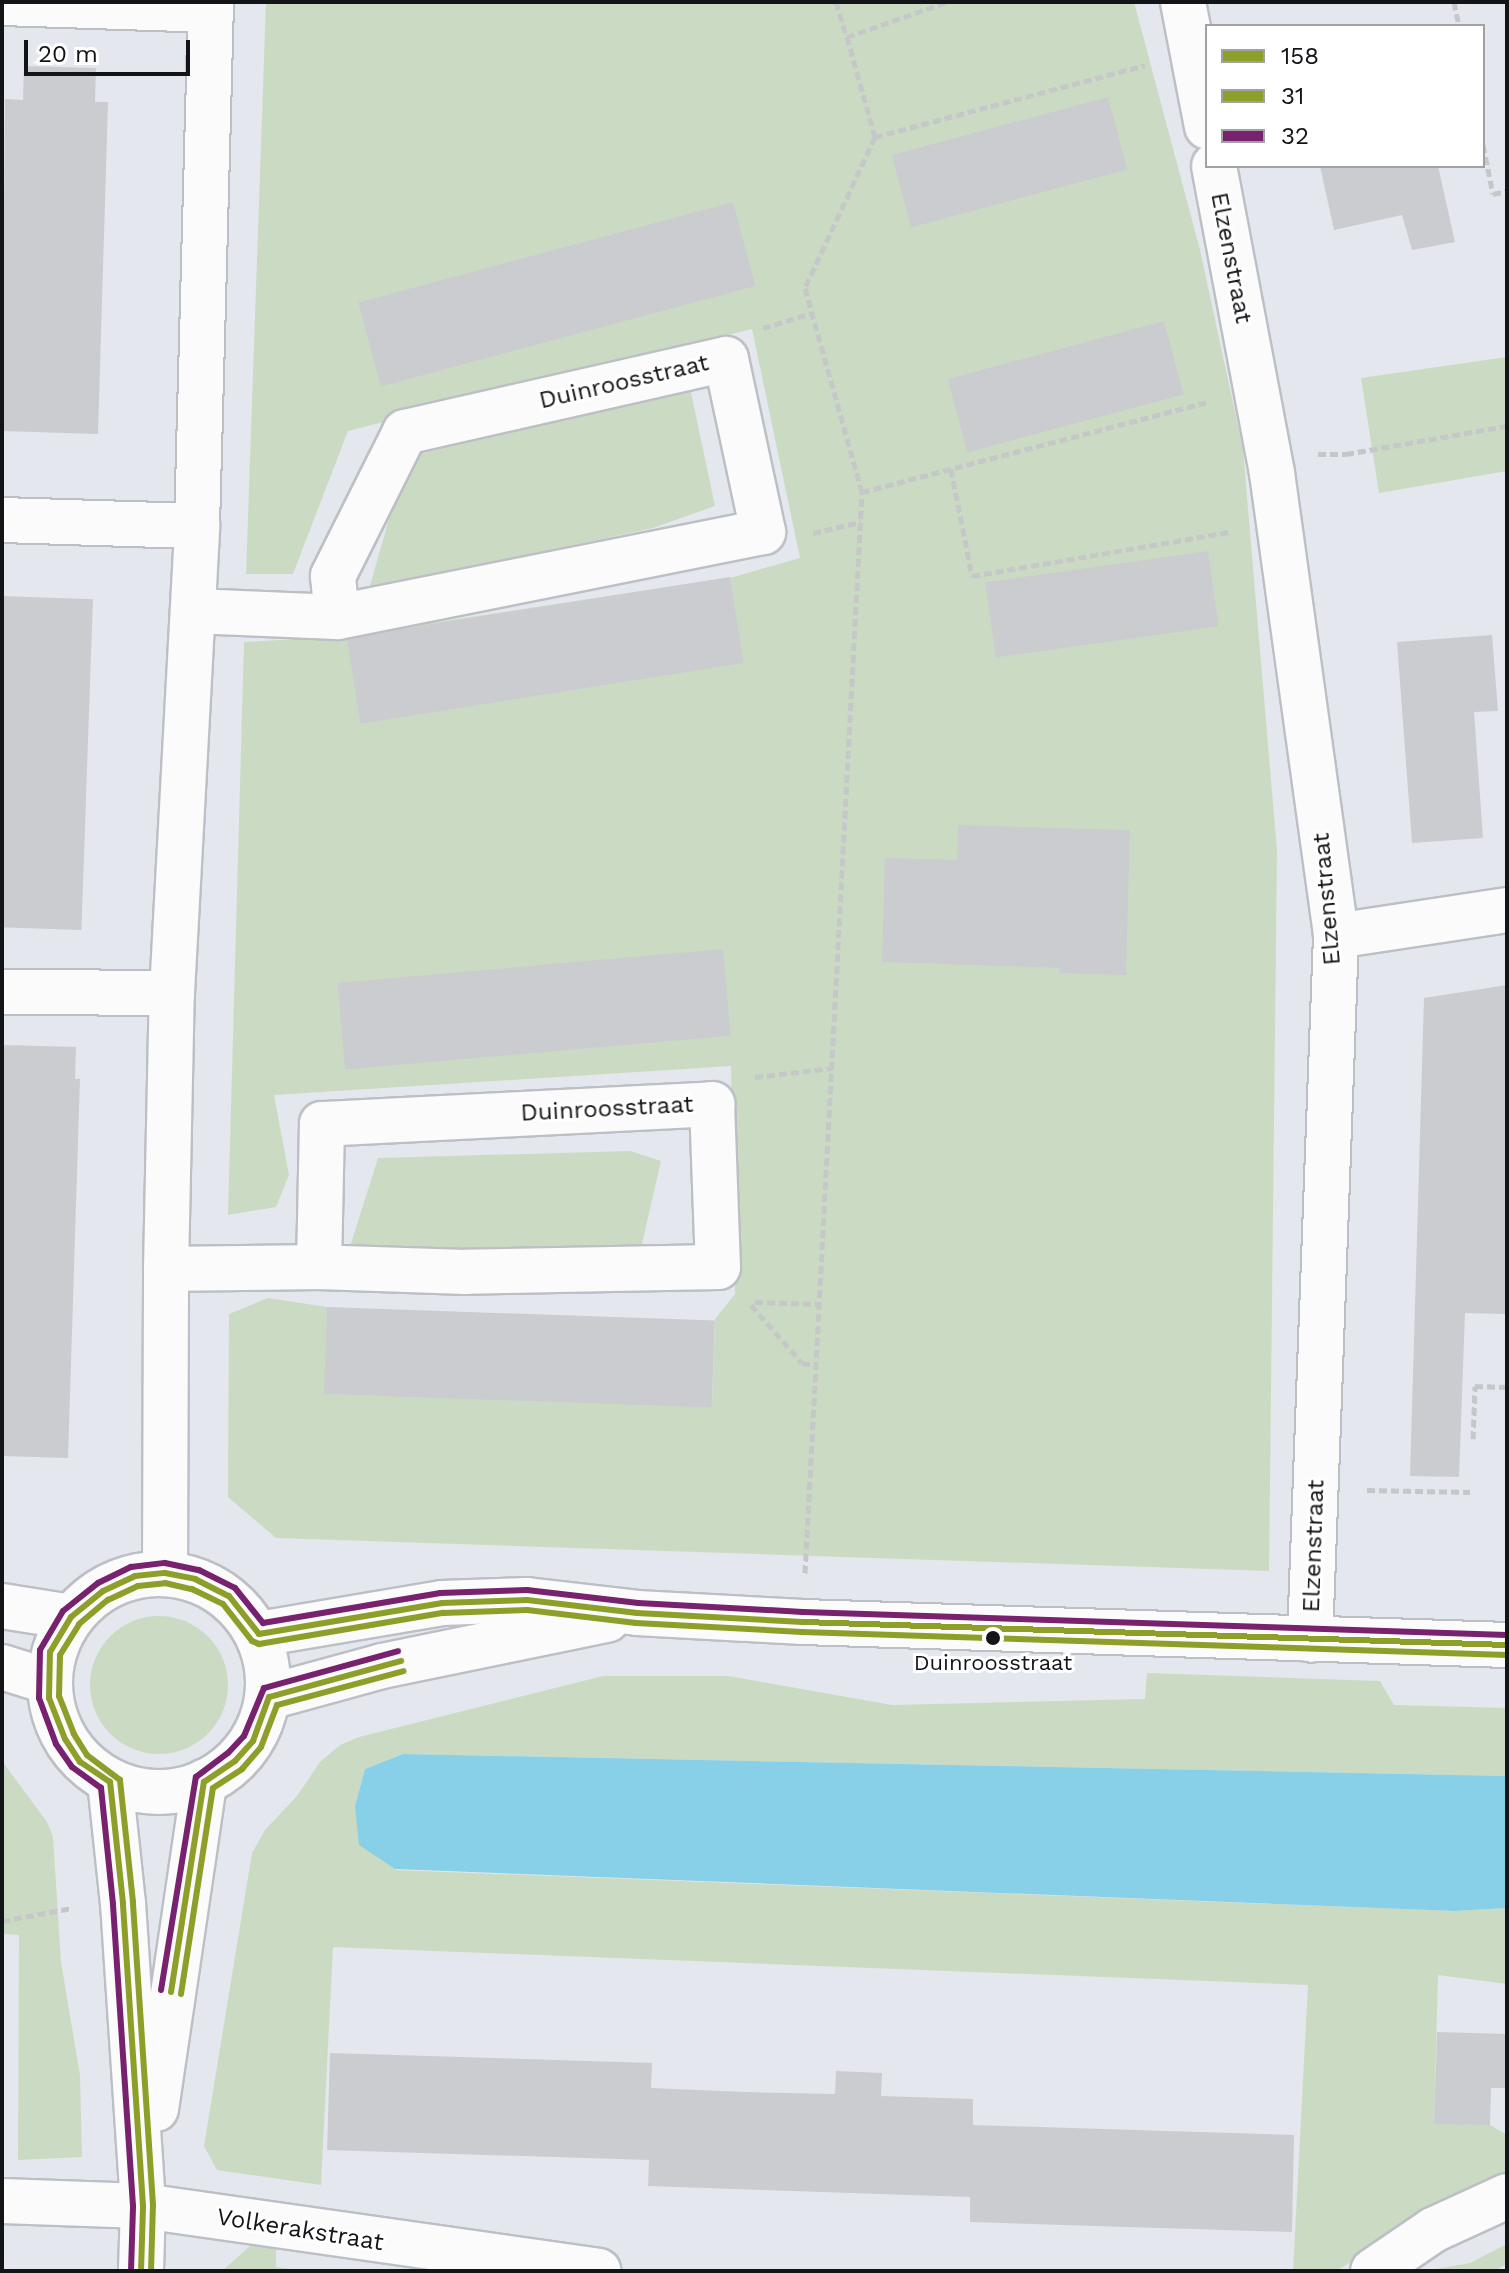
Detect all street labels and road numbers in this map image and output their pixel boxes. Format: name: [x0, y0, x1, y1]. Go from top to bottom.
street label: Elzenstraat: [1204, 190, 1258, 326]
street label: Duinroosstraat: [536, 348, 712, 416]
street label: Elzenstraat: [1307, 832, 1347, 966]
street label: Duinroosstraat: [520, 1090, 694, 1128]
street label: Elzenstraat: [1297, 1479, 1331, 1613]
street label: Volkerakstraat: [215, 2203, 385, 2257]

